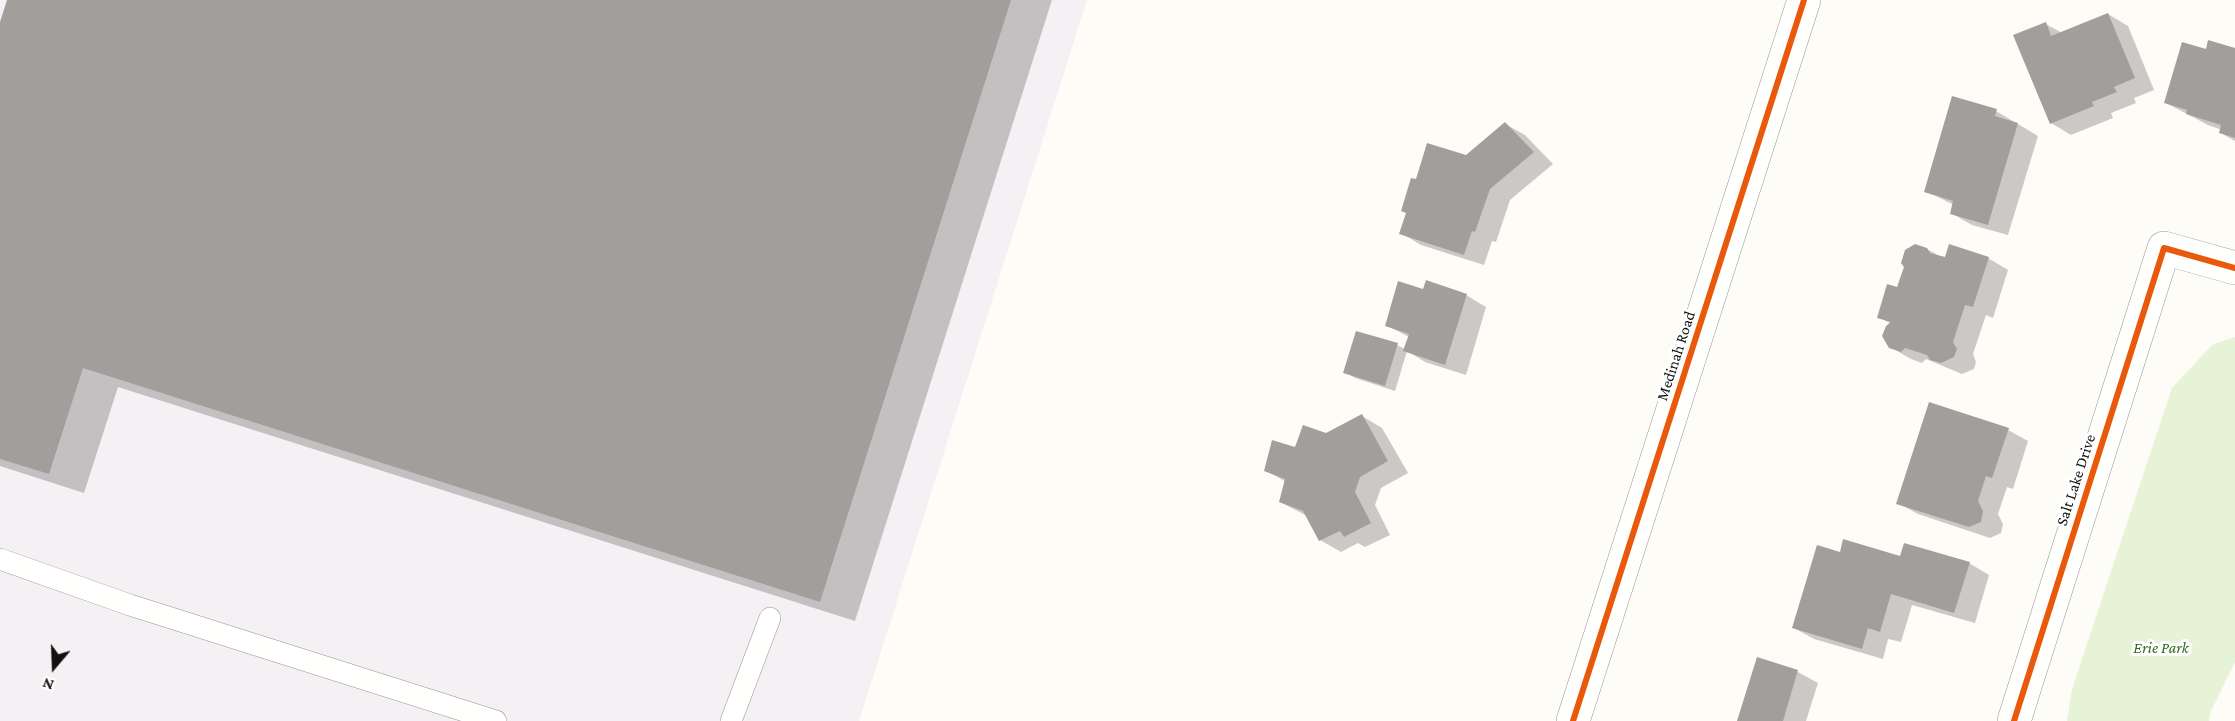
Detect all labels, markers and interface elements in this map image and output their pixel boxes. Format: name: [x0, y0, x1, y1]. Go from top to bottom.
street label: Medinah Road: [1653, 309, 1699, 403]
street label: Salt Lake Drive: [2052, 432, 2100, 528]
north arrow: [24, 637, 84, 697]
park label: Erie Park: [2133, 638, 2189, 658]
text: N: [40, 675, 56, 694]

